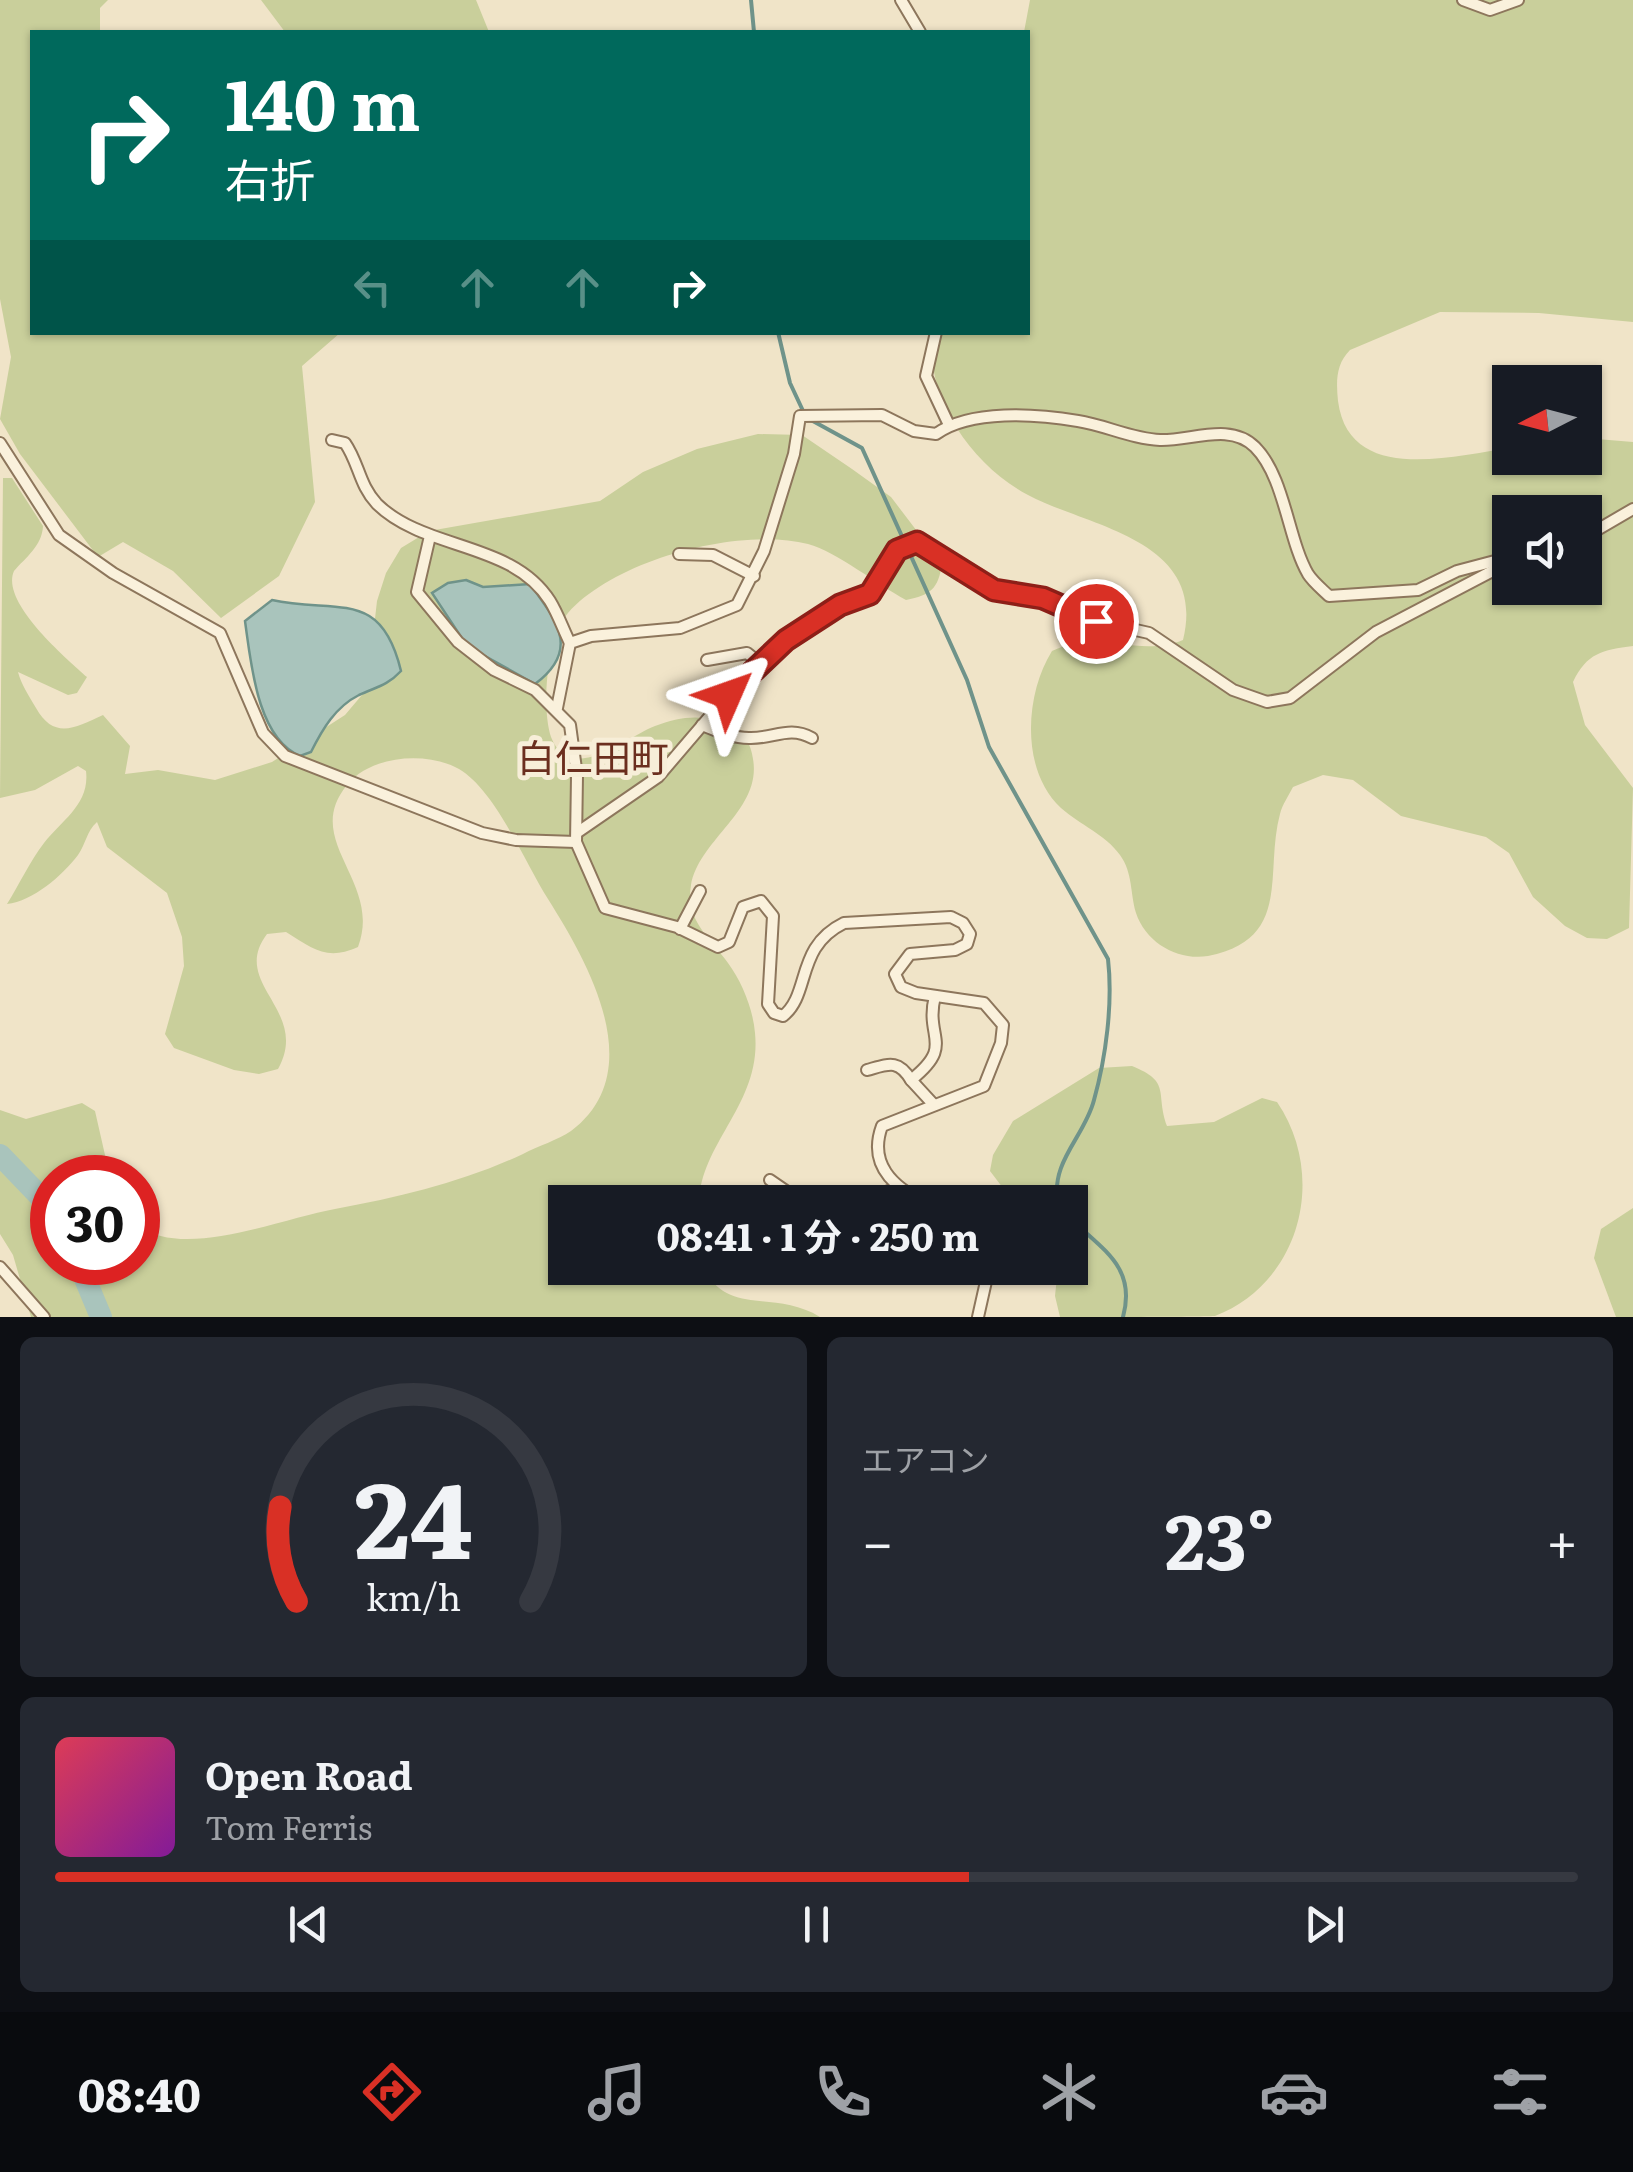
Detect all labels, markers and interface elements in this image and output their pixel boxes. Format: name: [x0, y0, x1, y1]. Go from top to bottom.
text: 140 m: [225, 49, 420, 153]
icon: right: [60, 70, 190, 200]
text: 右折: [225, 144, 315, 211]
icon: left: [345, 260, 400, 315]
icon: ahead: [450, 260, 505, 315]
icon: ahead: [555, 260, 610, 315]
icon: right: [660, 260, 715, 315]
north arrow: [1492, 365, 1602, 475]
map controls: [1492, 365, 1602, 605]
button: sound: [1492, 495, 1602, 605]
pin: [1054, 579, 1139, 664]
icon: arrive: [1069, 594, 1124, 649]
position arrow: [676, 643, 780, 747]
district label: 白仁田町: [517, 727, 669, 784]
speed limit sign: 30: [30, 1155, 160, 1285]
text: 08:41 · 1 分 · 250 m: [657, 1206, 979, 1263]
text: エアコン: [862, 1434, 990, 1482]
text: 24: [354, 1437, 473, 1591]
text: 23°: [1165, 1482, 1275, 1593]
text: −: [862, 1498, 894, 1580]
text: +: [1546, 1498, 1578, 1580]
text: km/h: [366, 1569, 461, 1622]
text: Open Road: [205, 1745, 413, 1802]
text: Tom Ferris: [205, 1802, 372, 1850]
icon: previous: [281, 1897, 336, 1952]
icon: pause: [789, 1897, 844, 1952]
icon: next: [1297, 1897, 1352, 1952]
icon: directions: [357, 2057, 427, 2127]
icon: music: [582, 2057, 652, 2127]
icon: phone: [808, 2057, 878, 2127]
icon: climate: [1034, 2057, 1104, 2127]
icon: car: [1259, 2057, 1329, 2127]
icon: filters: [1485, 2057, 1555, 2127]
text: 08:40: [78, 2059, 201, 2126]

